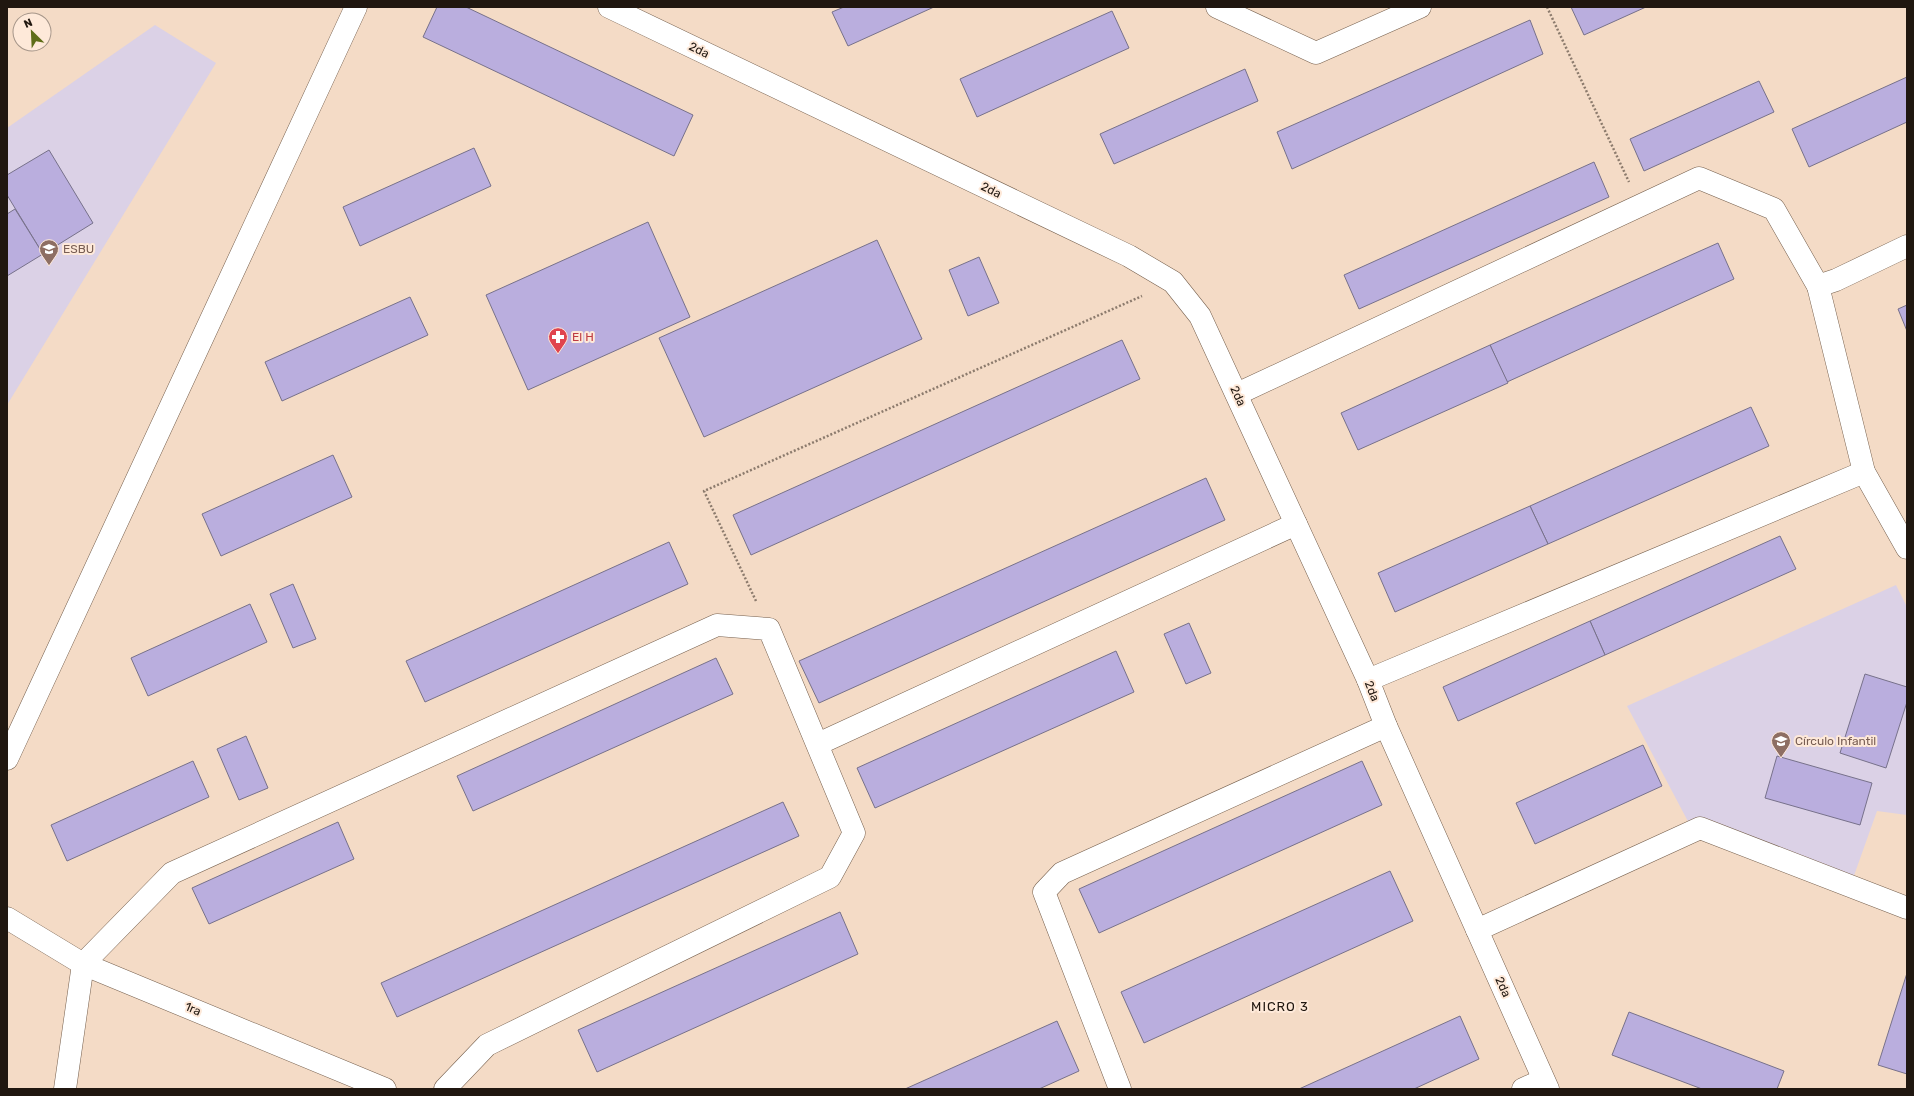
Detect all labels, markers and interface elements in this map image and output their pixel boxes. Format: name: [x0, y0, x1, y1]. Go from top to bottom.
north arrow: [12, 12, 52, 52]
text: N: [22, 16, 34, 31]
street label: 2da: [687, 39, 711, 61]
street label: 2da: [979, 179, 1003, 201]
school or university icon: ESBU: [38, 238, 60, 266]
place label: ESBU: [63, 242, 94, 256]
pharmacy icon: El H: [547, 326, 569, 354]
place label: El H: [572, 330, 594, 344]
street label: 2da: [1227, 384, 1249, 408]
street label: 2da: [1362, 679, 1382, 703]
school or university icon: Círculo Infantil: [1770, 730, 1792, 758]
place label: Círculo Infantil: [1795, 734, 1876, 748]
street label: 2da: [1492, 975, 1514, 999]
street label: 1ra: [183, 999, 203, 1019]
district label: MICRO 3: [1251, 999, 1309, 1014]

